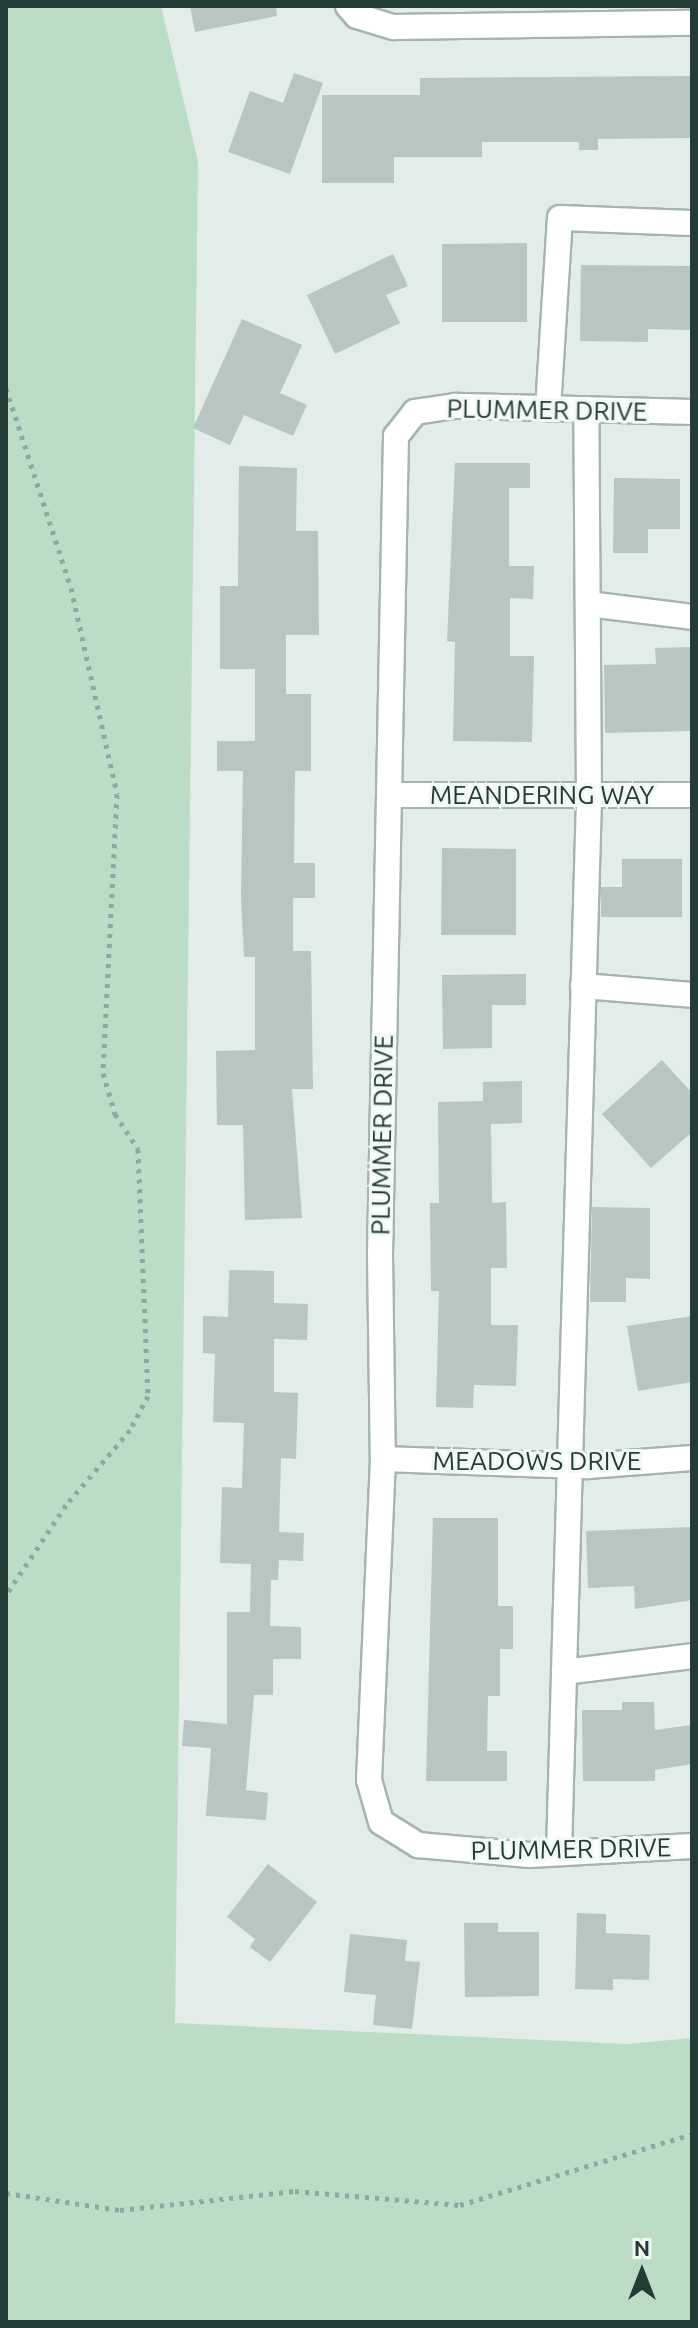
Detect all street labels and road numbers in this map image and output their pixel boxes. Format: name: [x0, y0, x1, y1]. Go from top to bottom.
street label: PLUMMER DRIVE: [446, 393, 648, 427]
street label: MEANDERING WAY: [430, 779, 654, 811]
street label: PLUMMER DRIVE: [365, 1034, 399, 1236]
street label: MEADOWS DRIVE: [433, 1445, 641, 1477]
street label: PLUMMER DRIVE: [470, 1832, 672, 1866]

